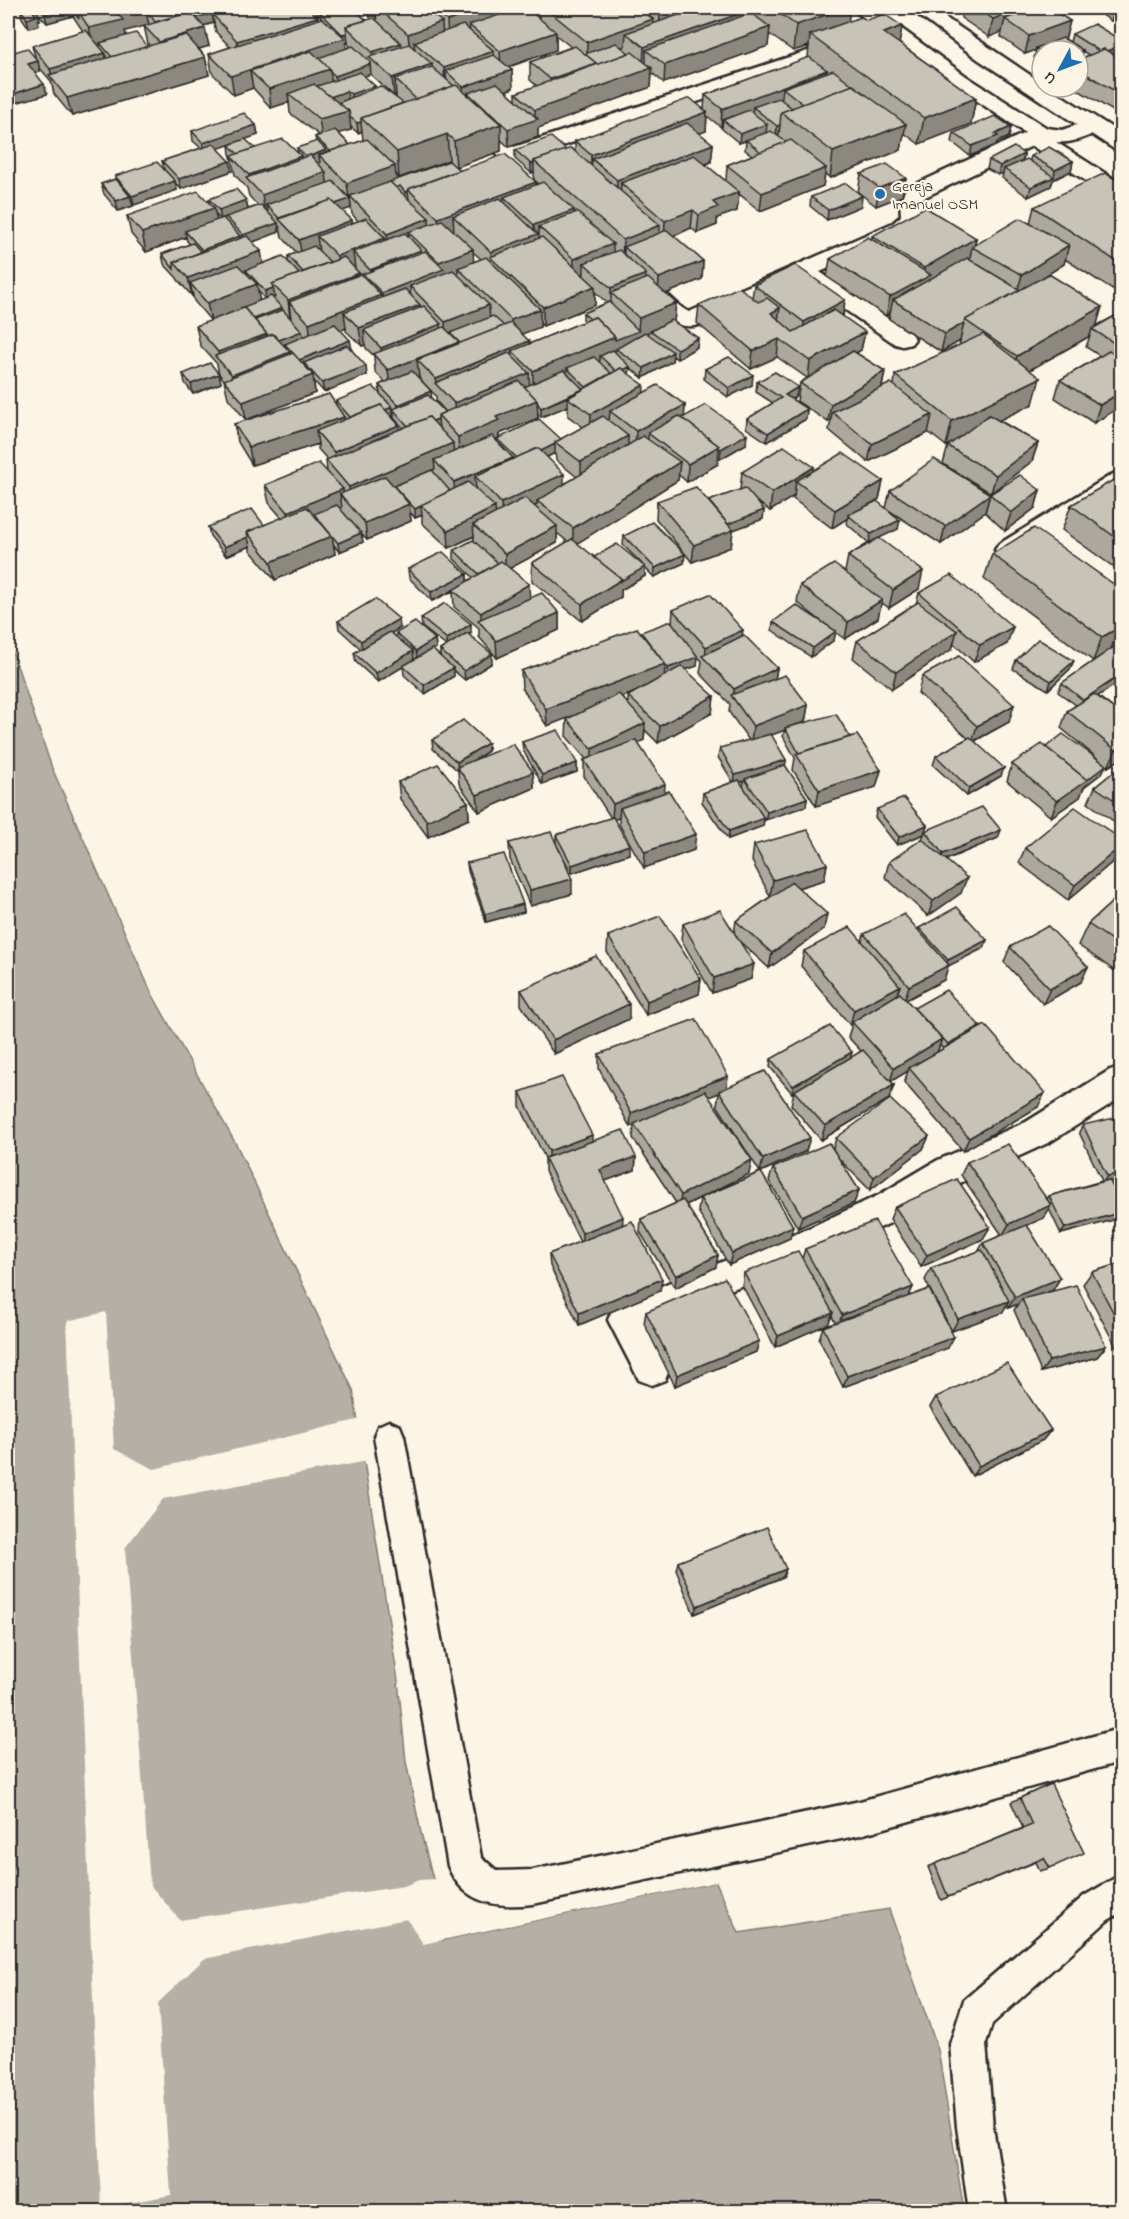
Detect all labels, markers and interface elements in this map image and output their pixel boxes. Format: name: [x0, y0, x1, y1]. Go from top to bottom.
north arrow: [1030, 39, 1090, 99]
text: U: [1038, 66, 1063, 89]
place label: Gereja Imanuel OSM: [892, 175, 978, 217]
marker: Gereja Imanuel OSM: [873, 187, 887, 201]

